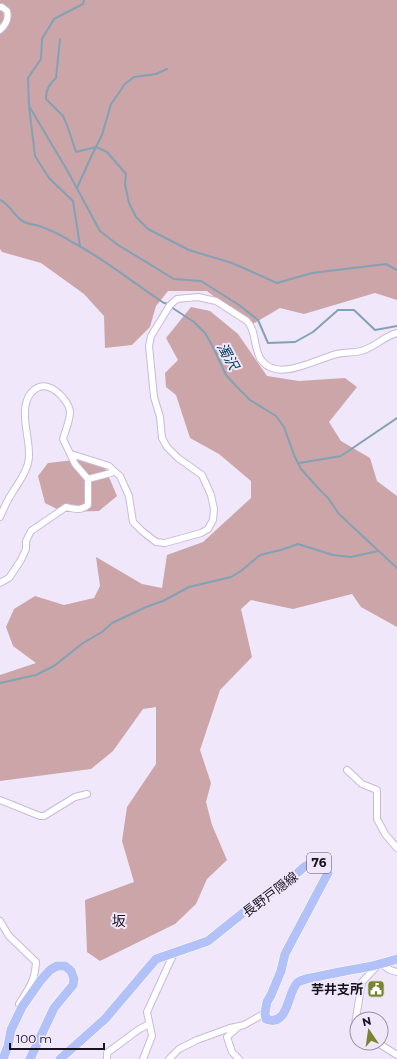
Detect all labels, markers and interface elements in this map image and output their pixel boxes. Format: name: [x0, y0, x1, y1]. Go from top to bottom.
water label: 濁沢: [213, 339, 244, 374]
road number: 76: [307, 853, 331, 873]
street label: 長野戸隠線: [239, 868, 301, 920]
district label: 坂: [112, 912, 126, 930]
public building icon: 芋井支所: [366, 979, 386, 999]
place label: 芋井支所: [311, 981, 363, 997]
north arrow: [349, 1011, 389, 1051]
text: N: [361, 1013, 373, 1029]
scale bar: [10, 1025, 104, 1051]
text: 100 m: [16, 1031, 52, 1046]

